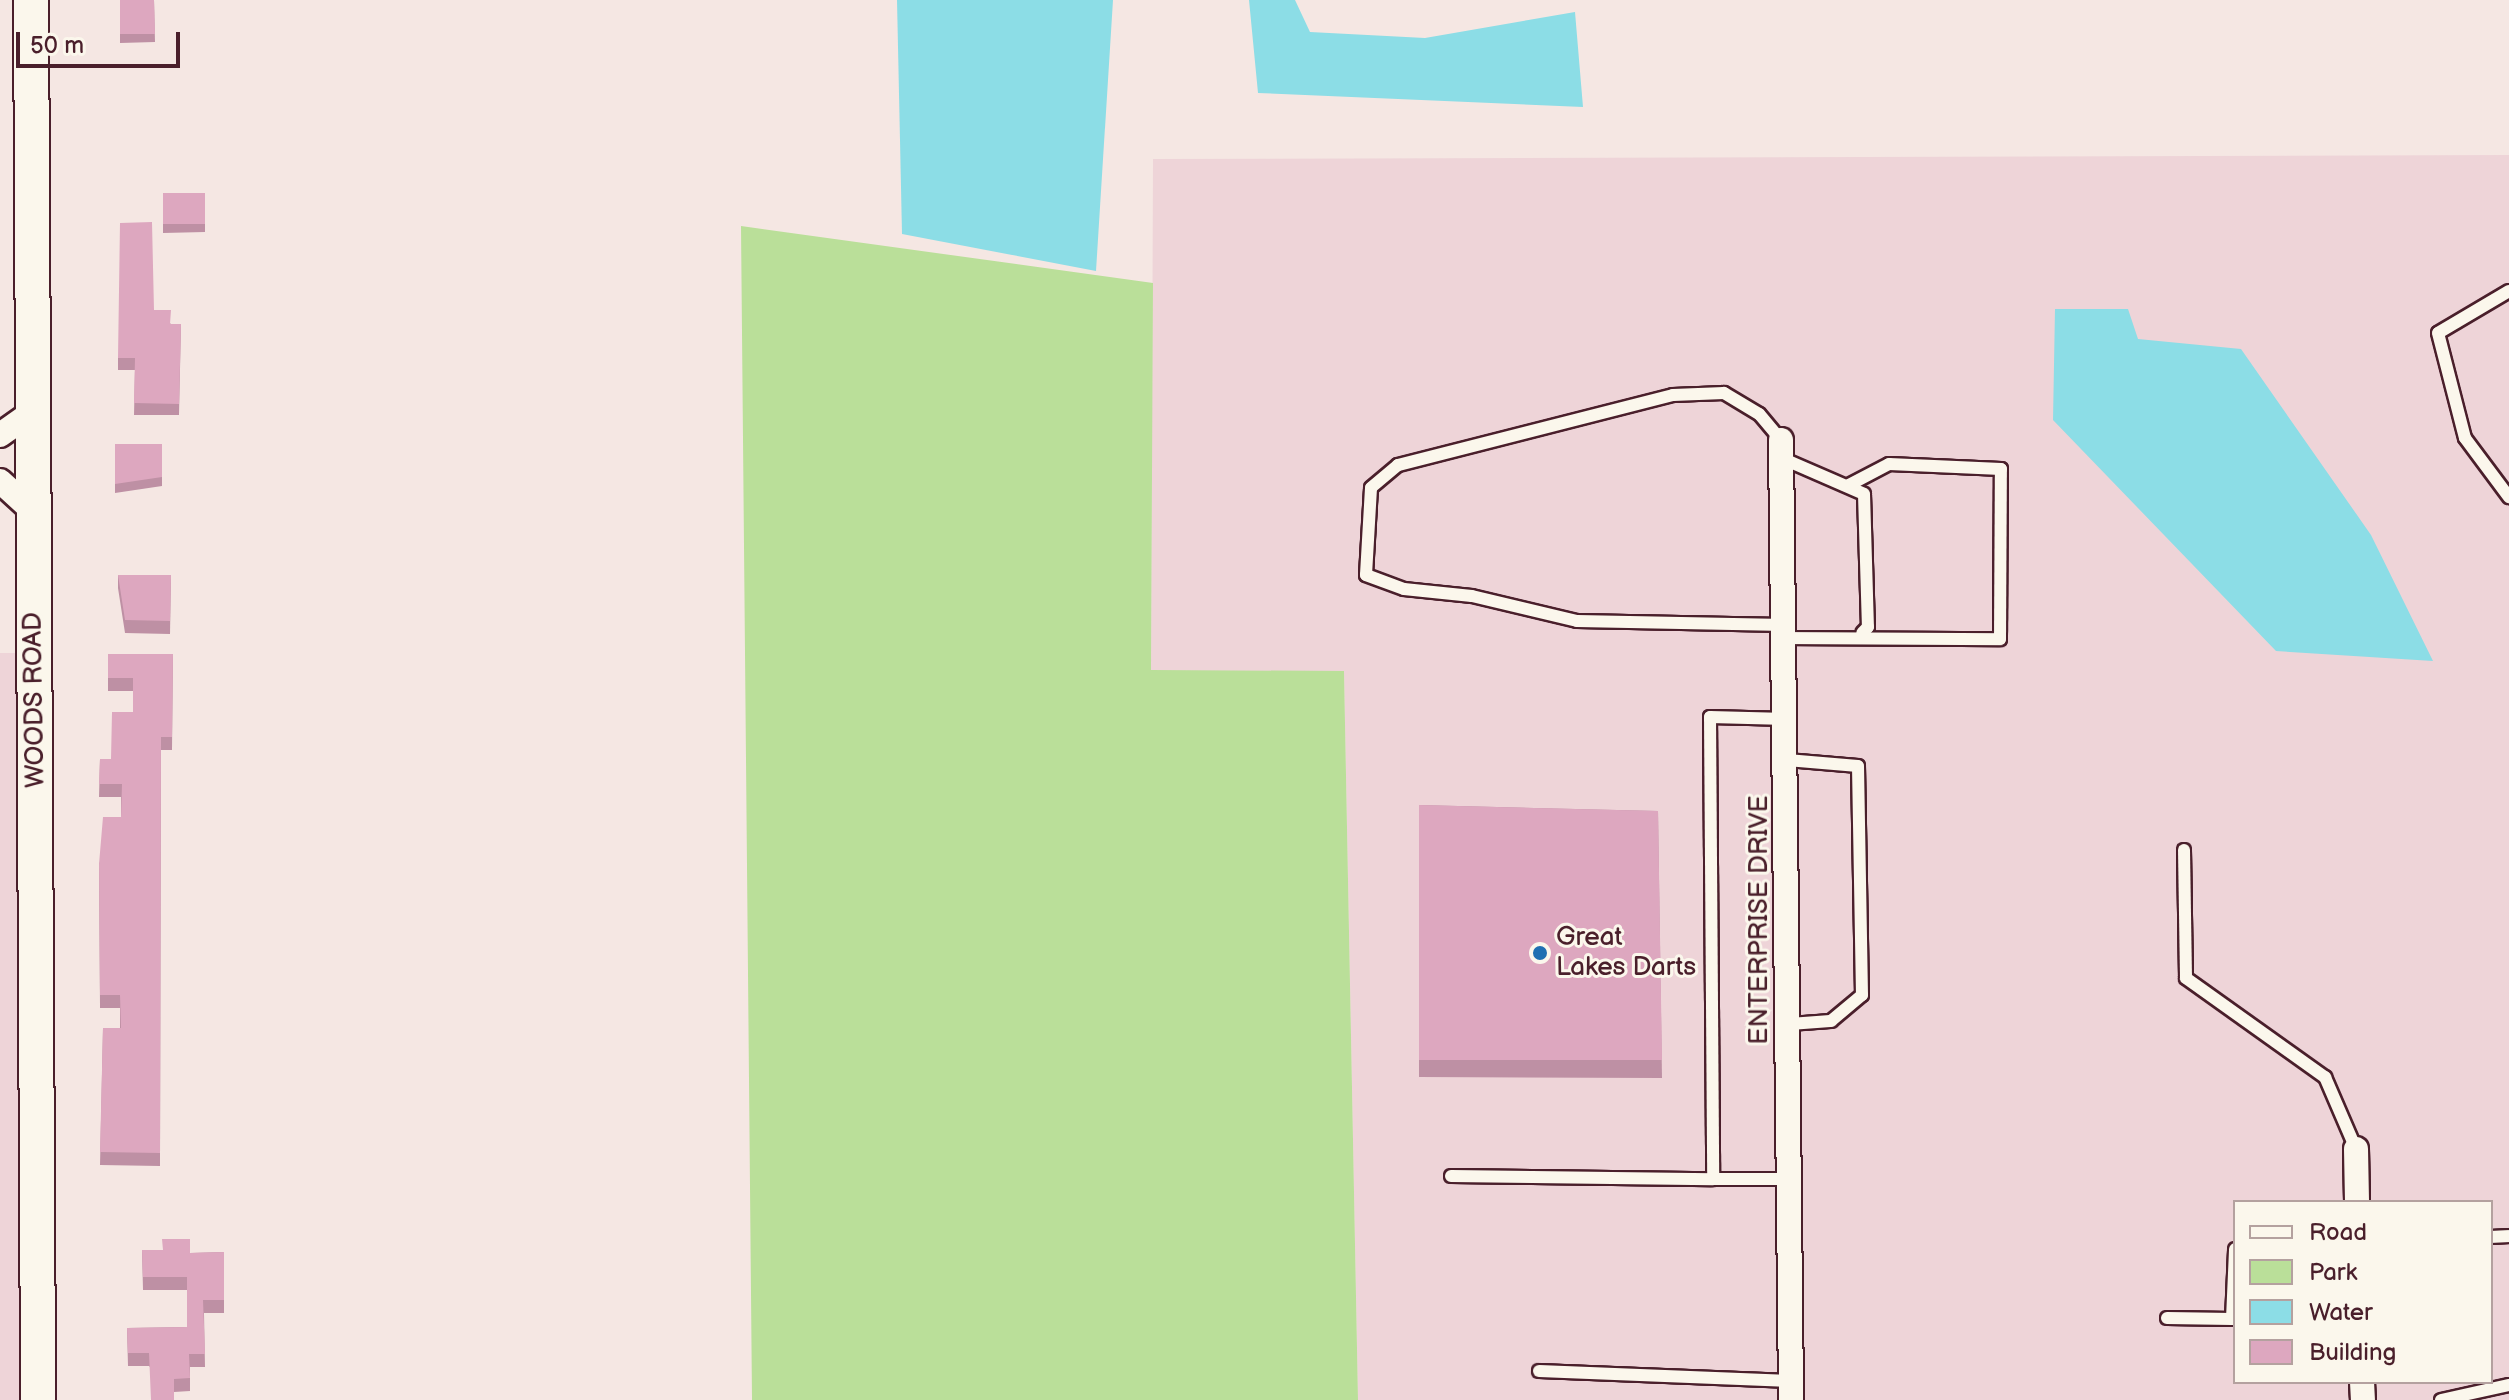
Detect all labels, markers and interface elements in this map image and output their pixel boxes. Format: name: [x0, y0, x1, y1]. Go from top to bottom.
scale bar: [20, 16, 184, 66]
text: 50 m: [30, 31, 84, 60]
street label: WOODS ROAD: [18, 612, 52, 788]
street label: ENTERPRISE DRIVE: [1744, 795, 1776, 1045]
place label: Great Lakes Darts: [1556, 922, 1696, 984]
marker: Great Lakes Darts: [1531, 944, 1549, 962]
legend: [2233, 1200, 2493, 1384]
text: Road: [2309, 1218, 2367, 1247]
text: Park: [2309, 1258, 2357, 1287]
text: Water: [2309, 1298, 2373, 1327]
text: Building: [2309, 1338, 2396, 1367]

